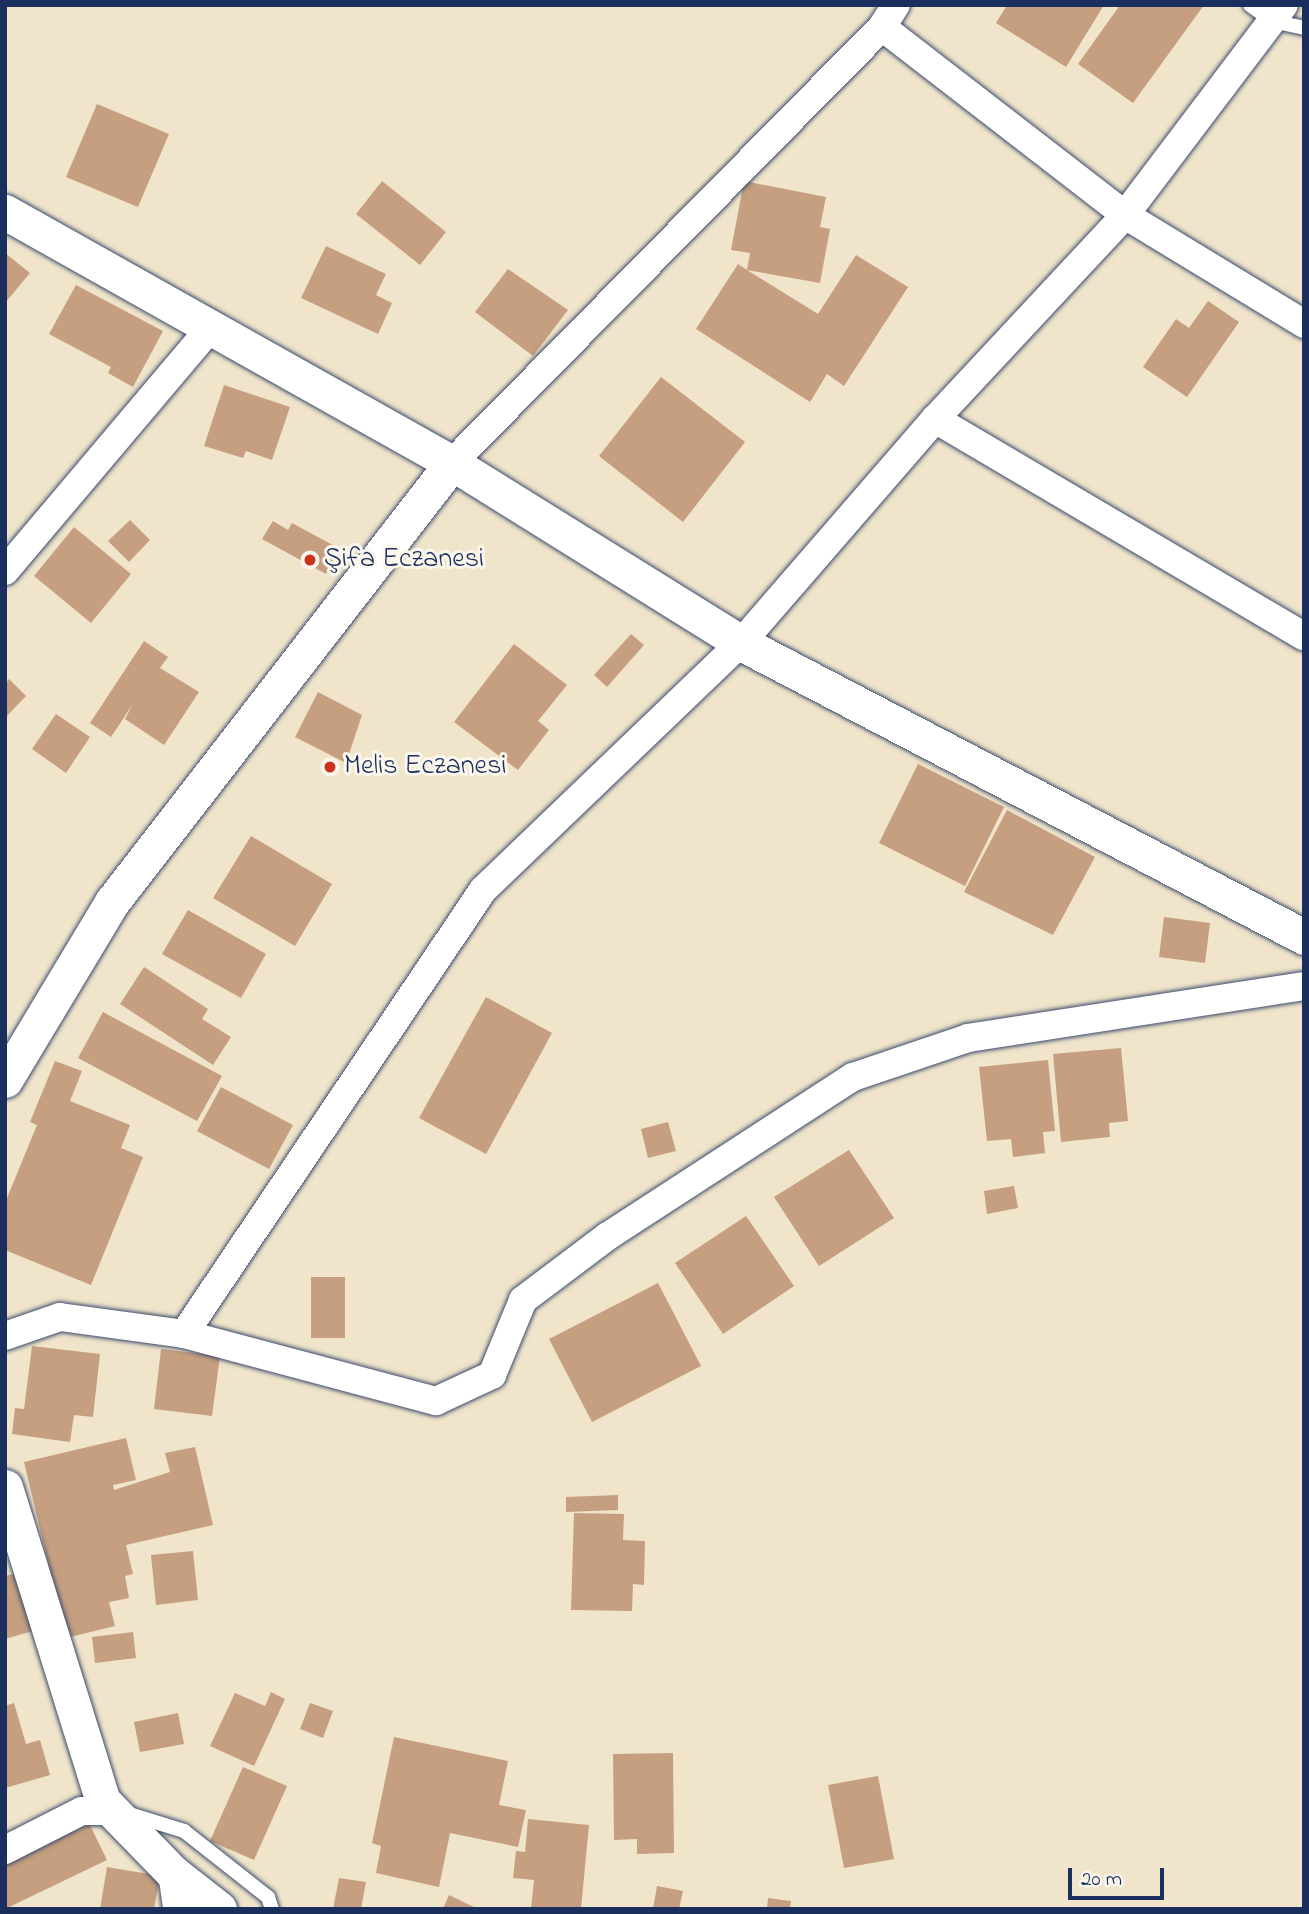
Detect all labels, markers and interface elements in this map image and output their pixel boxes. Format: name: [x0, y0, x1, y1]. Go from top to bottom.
place label: Şifa Eczanesi: [324, 543, 484, 577]
marker: Şifa Eczanesi: [302, 552, 318, 568]
place label: Melis Eczanesi: [344, 750, 506, 784]
marker: Melis Eczanesi: [322, 759, 338, 775]
scale bar: [1071, 1854, 1167, 1898]
text: 20 m: [1081, 1865, 1122, 1895]

